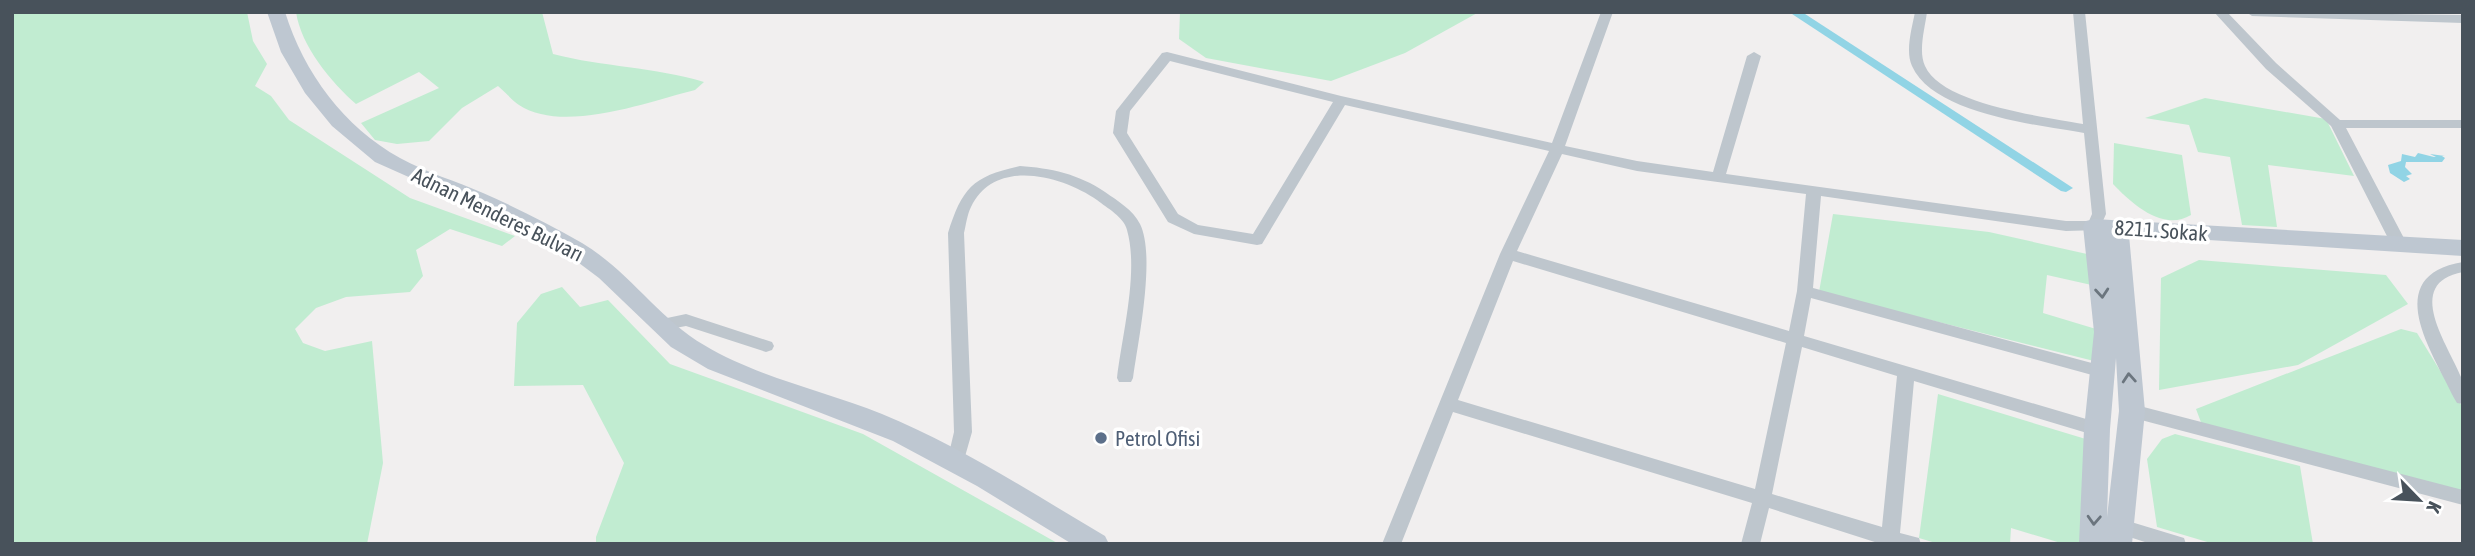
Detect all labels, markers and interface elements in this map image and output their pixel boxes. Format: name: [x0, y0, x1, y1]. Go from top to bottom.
street label: Adnan Menderes Bulvarı: [409, 162, 587, 266]
street label: 8211. Sokak: [2114, 215, 2208, 245]
one-way arrow: [2095, 287, 2110, 299]
one-way arrow: [2122, 373, 2137, 384]
place label: Petrol Ofisi: [1115, 426, 1200, 450]
marker: Petrol Ofisi: [1093, 430, 1109, 446]
north arrow: [2384, 465, 2454, 535]
text: K: [2422, 498, 2446, 517]
one-way arrow: [2087, 515, 2102, 526]

